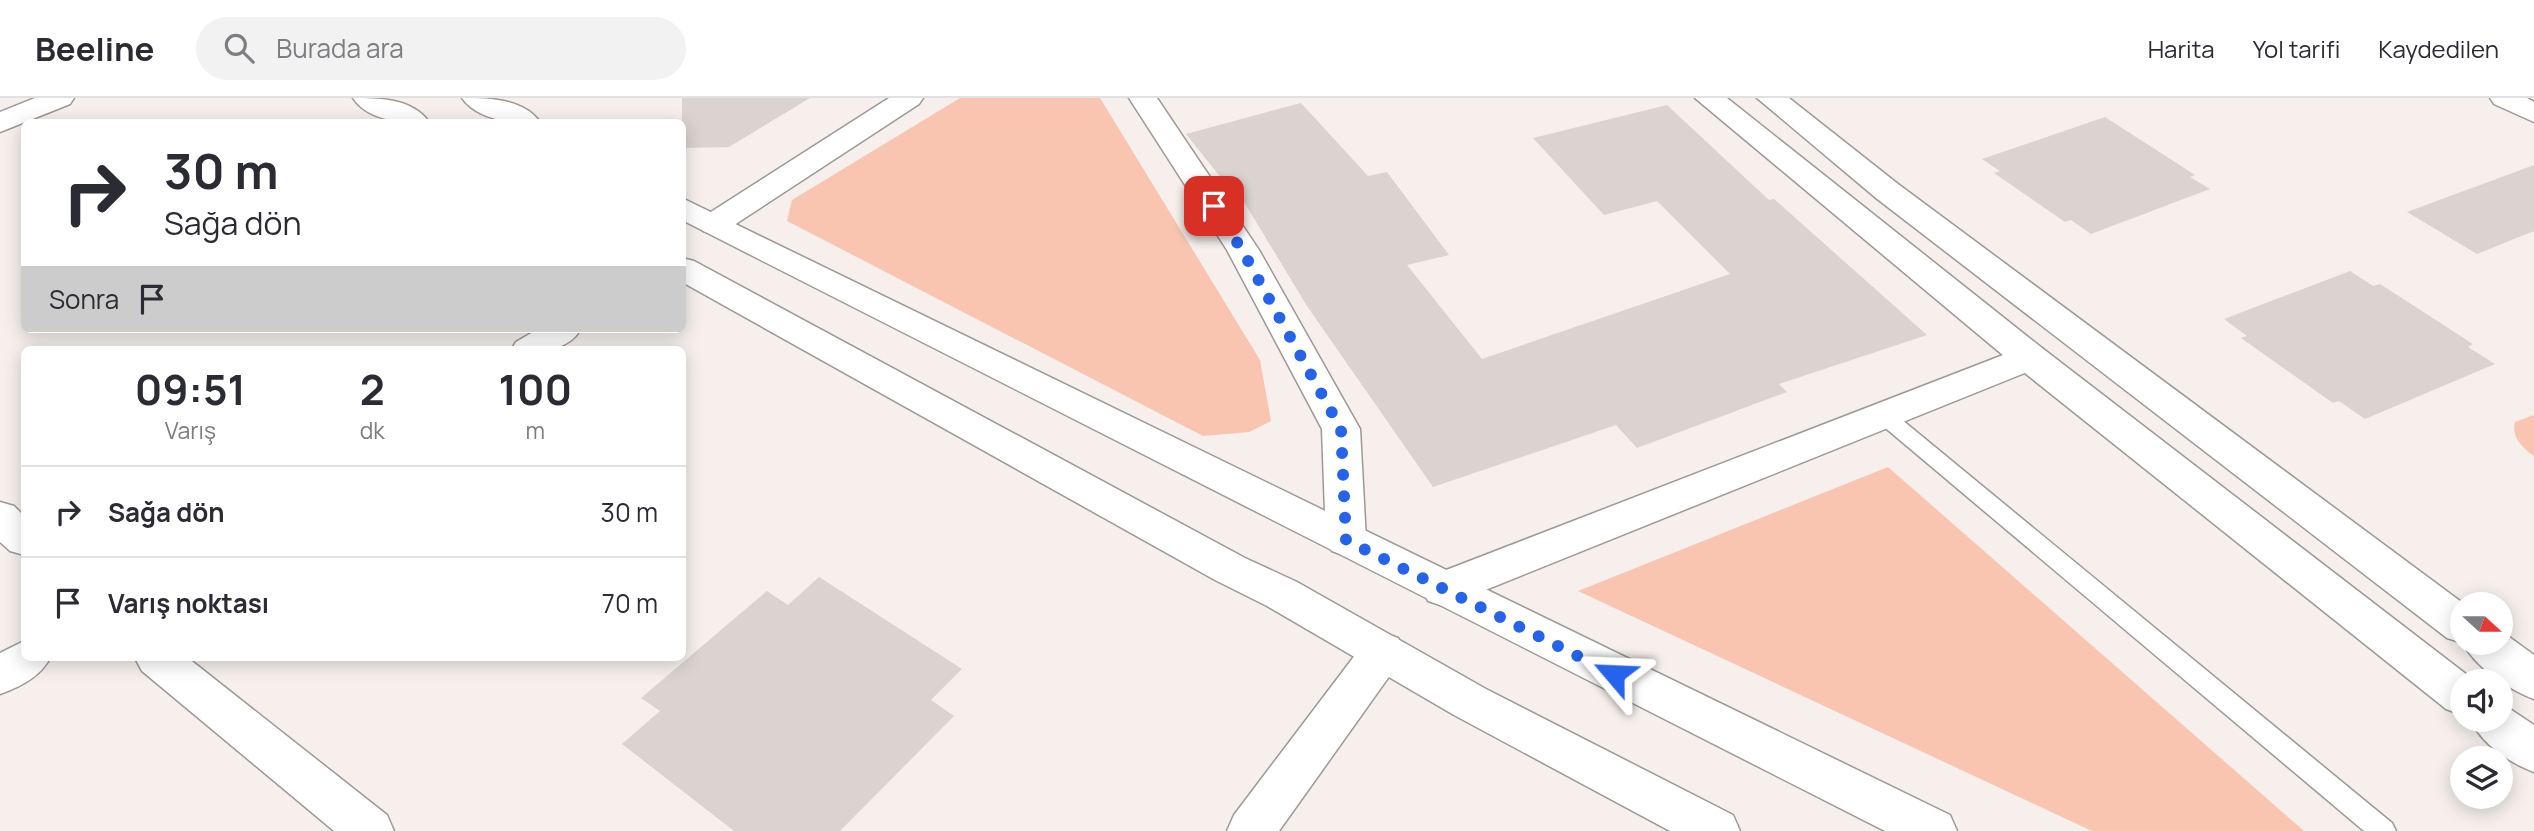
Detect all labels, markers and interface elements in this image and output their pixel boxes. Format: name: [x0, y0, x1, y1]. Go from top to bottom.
search box: [196, 17, 686, 80]
text: Beeline: [35, 26, 154, 71]
icon: search: [220, 29, 258, 67]
text: Burada ara: [276, 30, 404, 66]
text: Harita: [2148, 32, 2215, 65]
text: Yol tarifi: [2253, 32, 2340, 65]
text: Kaydedilen: [2378, 32, 2499, 65]
text: 30 m: [164, 137, 279, 204]
icon: right: [49, 147, 140, 238]
pin: [1184, 176, 1244, 236]
icon: arrive: [1195, 187, 1233, 225]
text: Sağa dön: [164, 201, 302, 245]
icon: arrive: [133, 280, 171, 318]
text: Sonra: [49, 281, 119, 317]
text: 09:51: [135, 360, 246, 418]
text: 2: [360, 360, 385, 418]
text: 100: [499, 360, 572, 418]
text: Varış: [165, 414, 216, 446]
text: dk: [360, 414, 385, 446]
text: m: [526, 414, 545, 446]
icon: right: [49, 493, 87, 531]
text: Sağa dön: [108, 494, 225, 530]
text: 30 m: [601, 494, 658, 530]
icon: arrive: [49, 584, 87, 622]
text: Varış noktası: [108, 585, 269, 621]
text: 70 m: [602, 585, 658, 621]
north arrow: [2450, 592, 2513, 654]
map controls: [2450, 592, 2513, 809]
position arrow: [1577, 637, 1651, 711]
button: sound: [2450, 669, 2513, 732]
button: layers: [2450, 746, 2513, 809]

